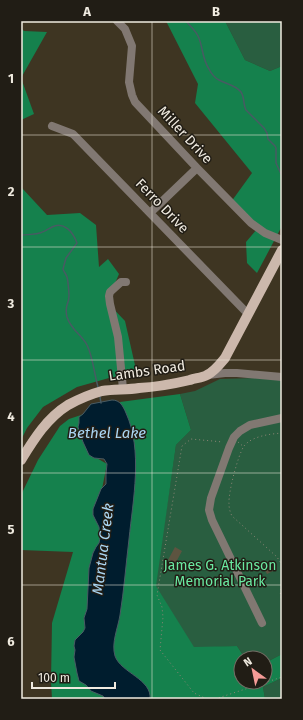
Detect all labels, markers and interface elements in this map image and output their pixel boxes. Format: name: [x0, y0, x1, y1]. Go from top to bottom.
text: A: [82, 4, 91, 19]
text: B: [212, 4, 220, 19]
text: 1: [8, 71, 14, 86]
street label: Miller Drive: [154, 103, 216, 167]
street label: Ferro Drive: [132, 175, 192, 237]
text: 2: [8, 184, 15, 199]
text: 3: [7, 296, 15, 311]
street label: Lambs Road: [108, 357, 186, 385]
text: 4: [7, 409, 15, 424]
water label: Bethel Lake: [68, 424, 146, 442]
water label: Mantua Creek: [88, 502, 118, 596]
text: 5: [8, 522, 15, 537]
park label: James G. Atkinson Memorial Park: [164, 557, 276, 590]
text: 6: [7, 634, 15, 649]
north arrow: [233, 650, 273, 690]
text: N: [241, 655, 254, 669]
scale bar: [32, 664, 115, 690]
text: 100 m: [38, 671, 70, 685]

